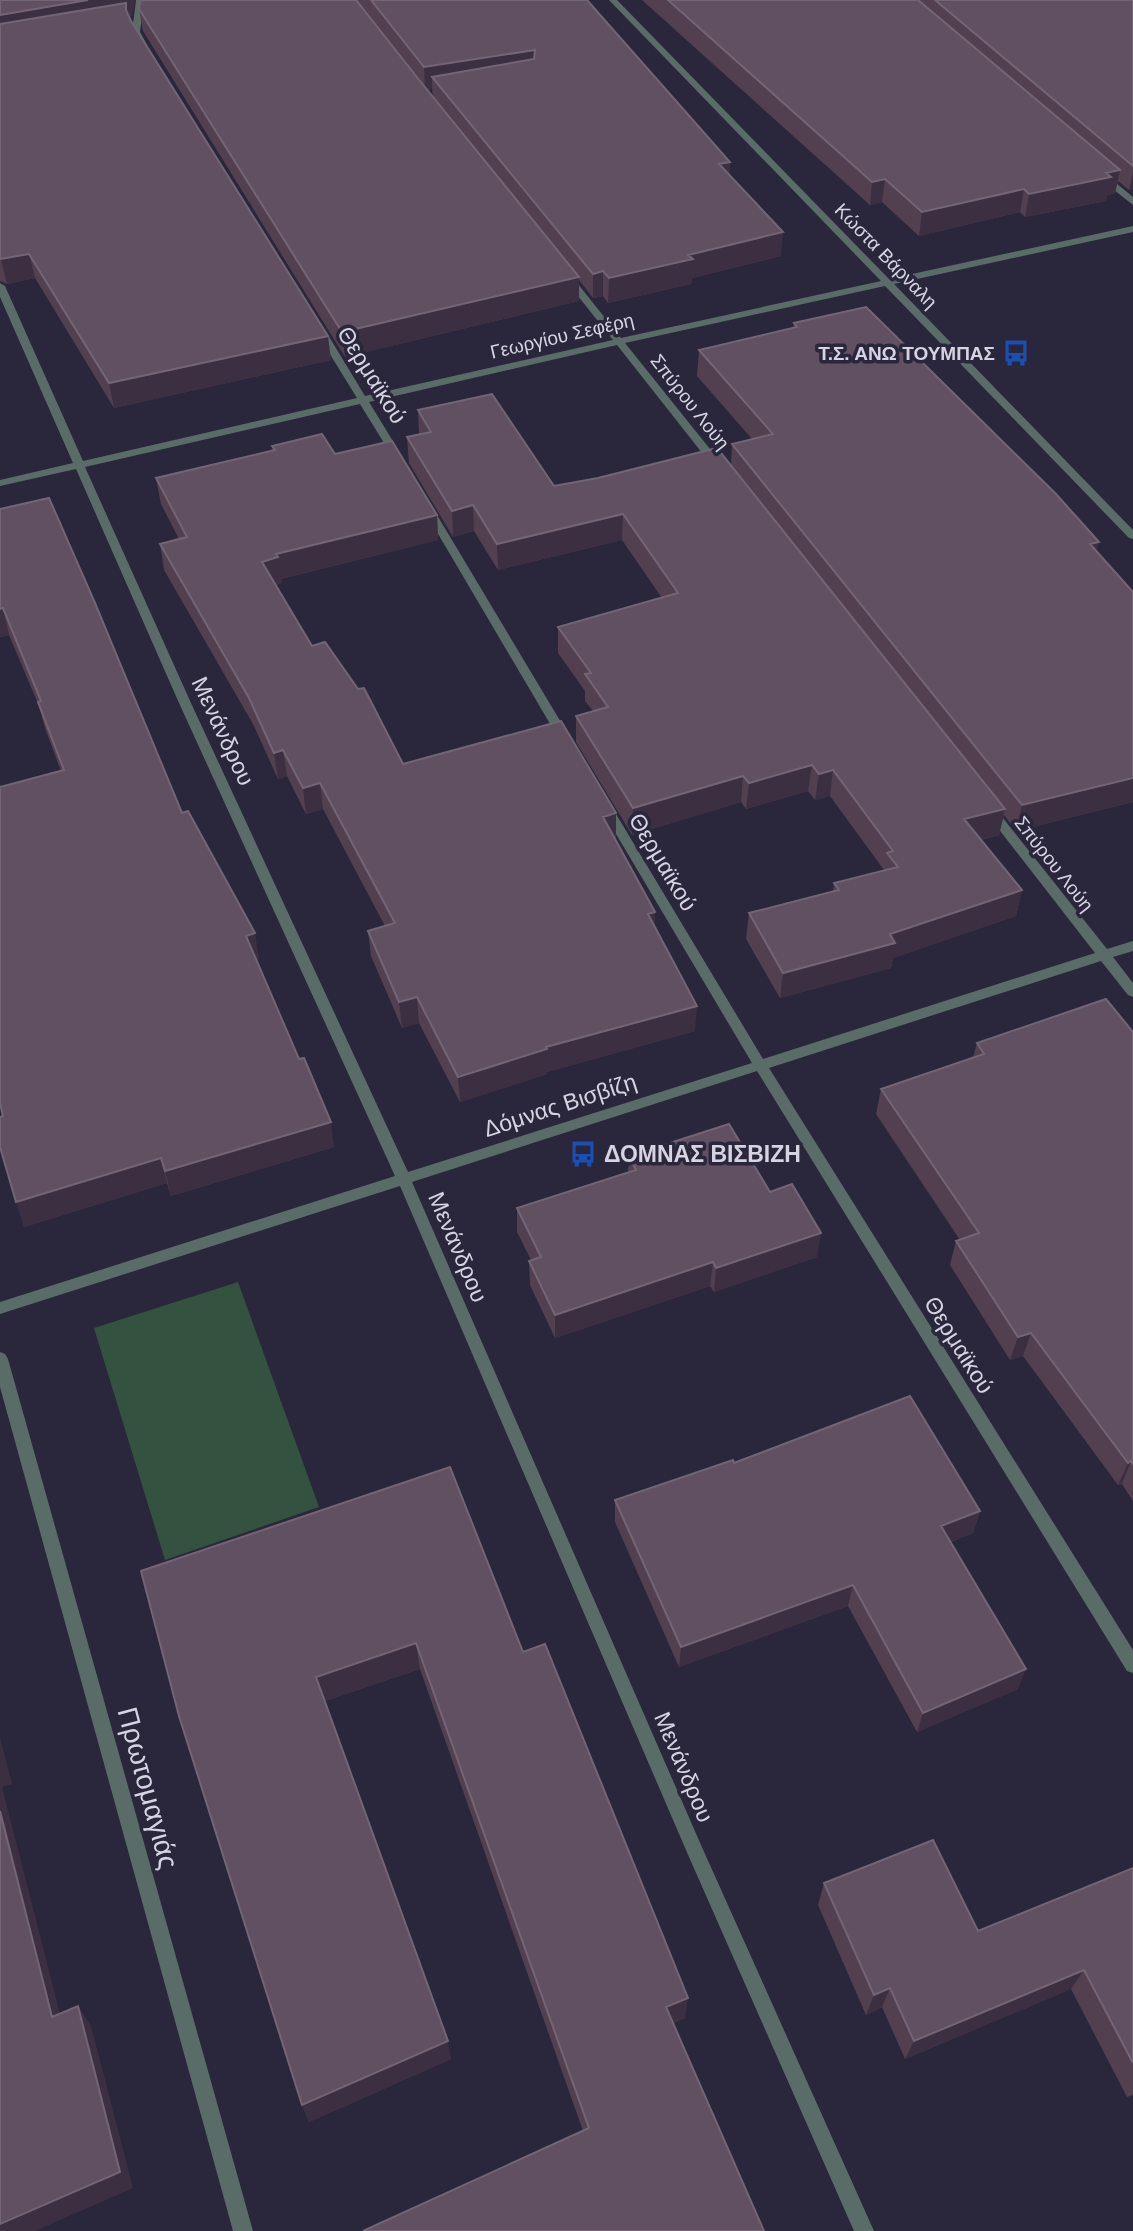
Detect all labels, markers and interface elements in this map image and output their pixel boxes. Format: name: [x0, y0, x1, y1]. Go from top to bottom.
street label: Κώστα Βάρναλη: [831, 199, 941, 313]
street label: Γεωργίου Σεφέρη: [488, 309, 636, 363]
street label: Θερμαϊκού: [332, 322, 412, 428]
bus stop icon: Τ.Σ. ΑΝΩ ΤΟΥΜΠΑΣ: [1001, 338, 1031, 368]
place label: Τ.Σ. ΑΝΩ ΤΟΥΜΠΑΣ: [818, 343, 995, 364]
street label: Σπύρου Λούη: [646, 350, 734, 454]
street label: Μενάνδρου: [187, 673, 259, 789]
street label: Θερμαϊκού: [624, 808, 702, 916]
street label: Σπύρου Λούη: [1010, 812, 1098, 916]
street label: Δόμνας Βισβίζη: [480, 1068, 640, 1142]
bus stop icon: ΔΟΜΝΑΣ ΒΙΣΒΙΖΗ: [568, 1139, 598, 1169]
place label: ΔΟΜΝΑΣ ΒΙΣΒΙΖΗ: [604, 1141, 801, 1167]
street label: Μενάνδρου: [423, 1188, 493, 1306]
street label: Θερμαϊκού: [919, 1292, 999, 1398]
street label: Πρωτομαγιάς: [112, 1704, 184, 1872]
street label: Μενάνδρου: [649, 1708, 719, 1826]

